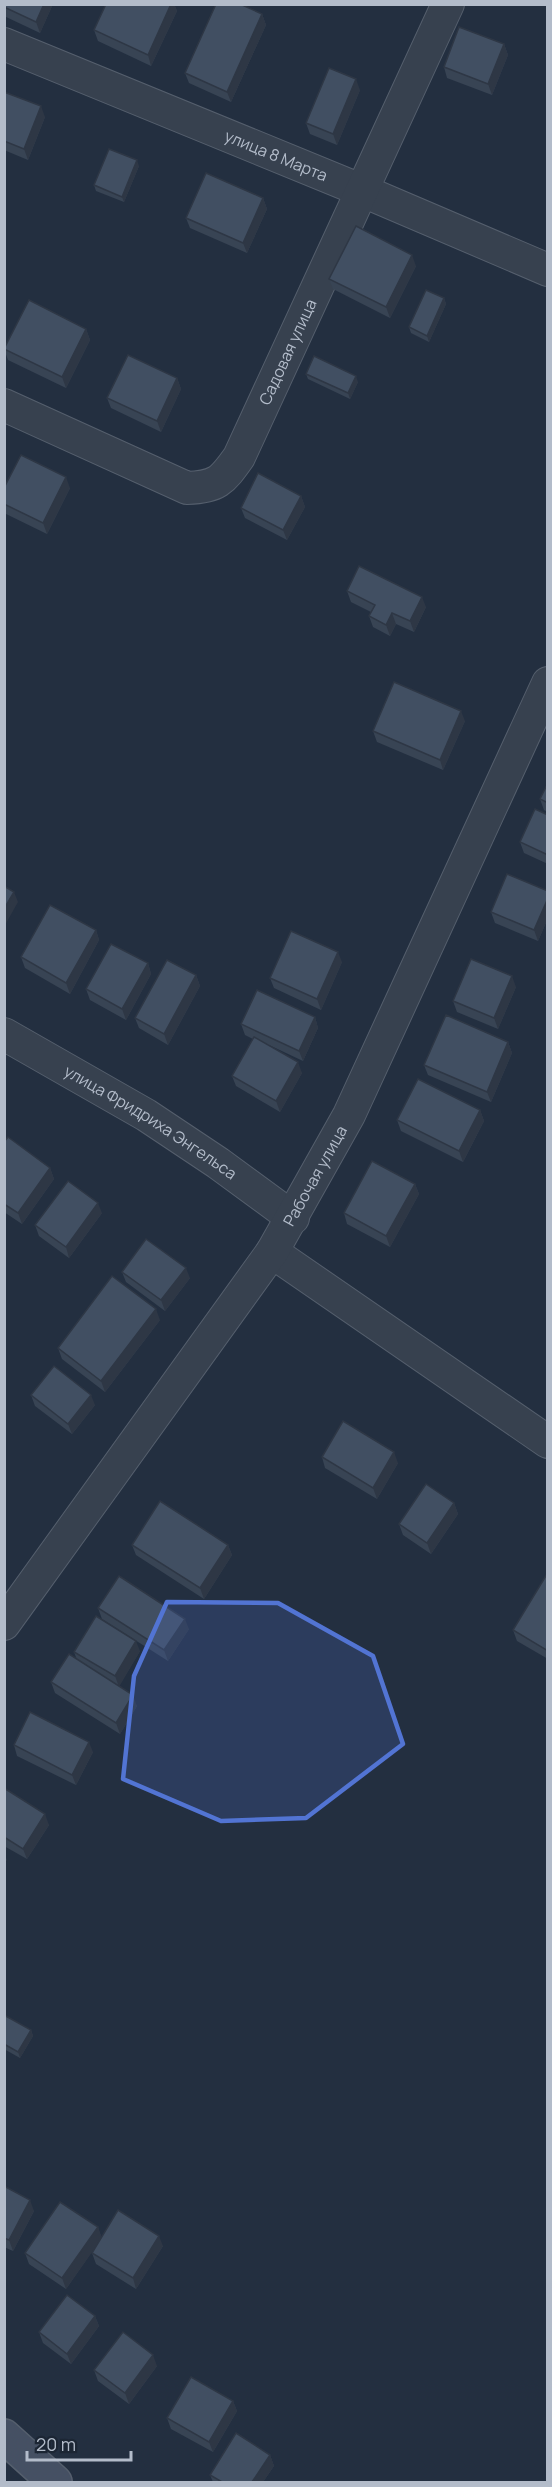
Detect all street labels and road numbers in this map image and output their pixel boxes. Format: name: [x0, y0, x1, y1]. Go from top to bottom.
street label: улица 8 Марта: [221, 124, 331, 186]
street label: Садовая улица: [254, 295, 321, 408]
street label: улица Фридриха Энгельса: [60, 1060, 241, 1184]
street label: Рабочая улица: [278, 1121, 352, 1230]

